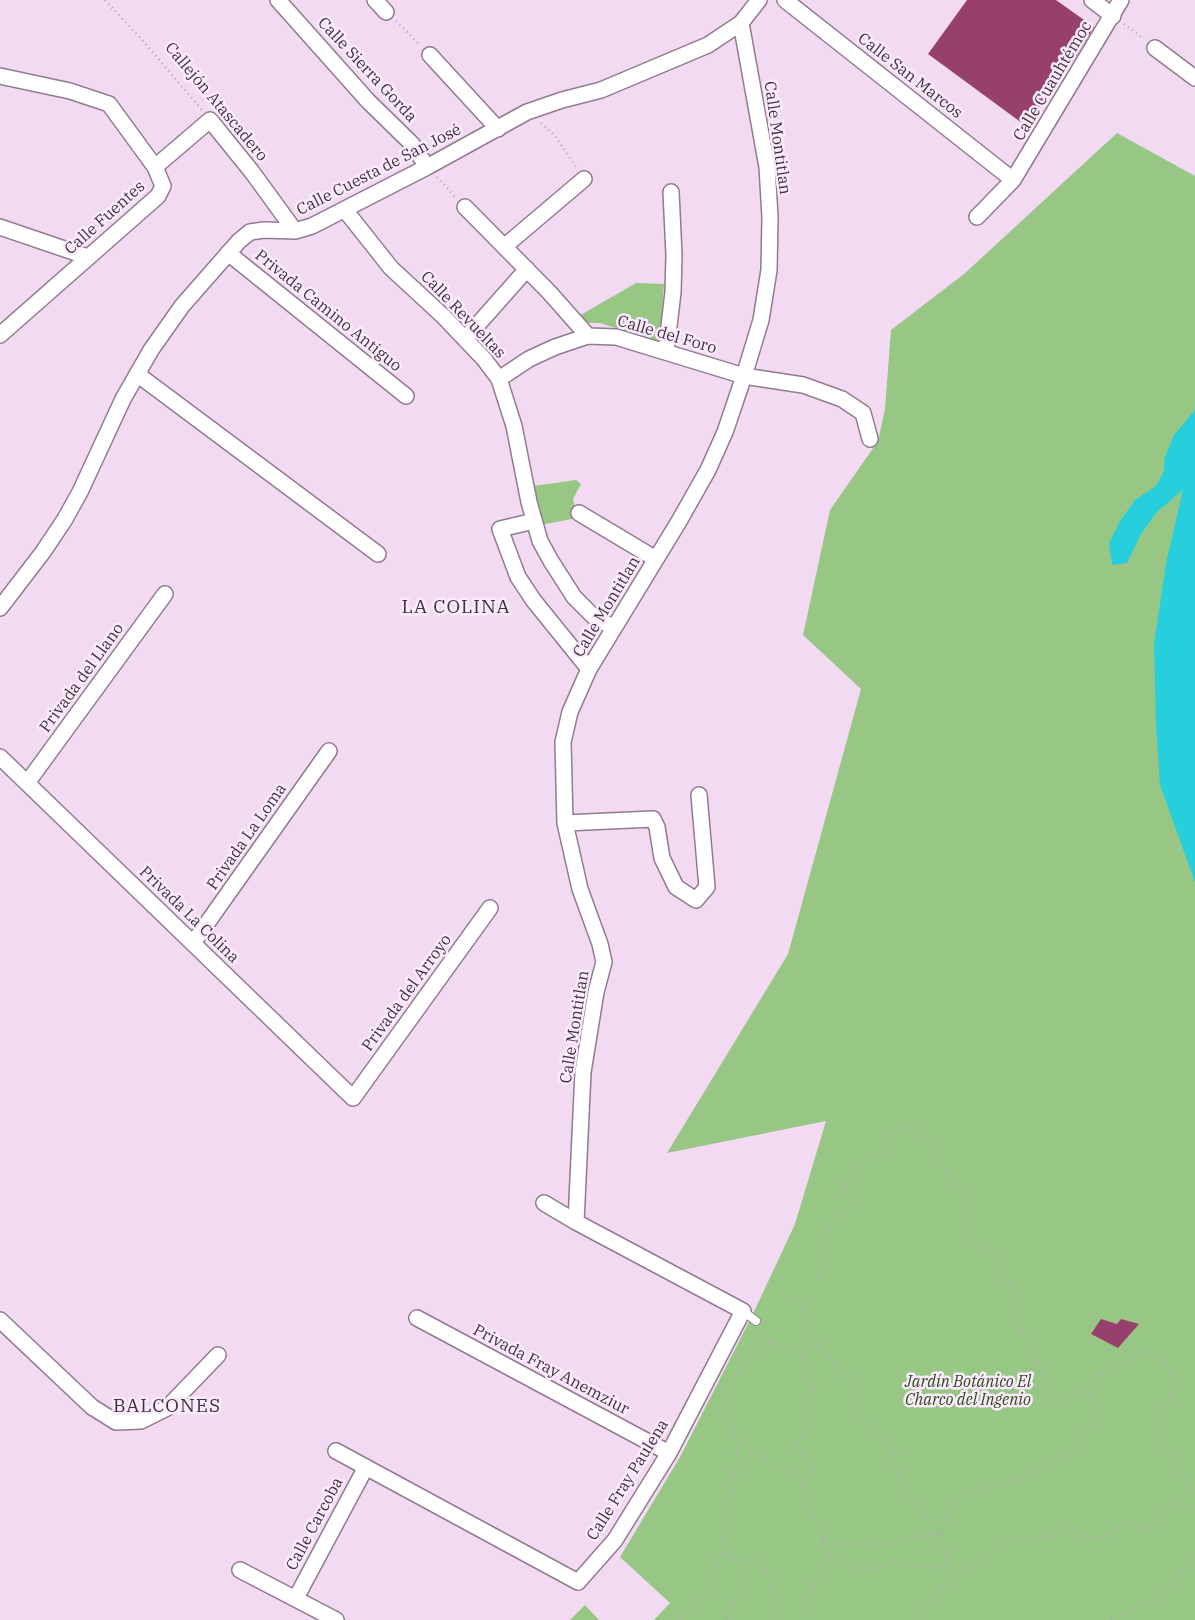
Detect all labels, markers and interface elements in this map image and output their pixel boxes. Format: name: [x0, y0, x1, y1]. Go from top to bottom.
street label: Calle Sierra Gorda: [313, 13, 421, 127]
street label: Calle Cuauhtémoc: [1010, 18, 1096, 144]
street label: Calle San Marcos: [854, 29, 966, 123]
street label: Callejón Atascadero: [161, 39, 271, 165]
street label: Calle Montitlan: [760, 80, 794, 196]
street label: Calle Cuesta de San José: [293, 120, 465, 220]
street label: Calle Fuentes: [61, 177, 149, 259]
street label: Privada Camino Antiguo: [251, 246, 405, 376]
street label: Calle Revueltas: [417, 267, 509, 363]
street label: Calle del Foro: [615, 312, 719, 358]
street label: Calle Montitlan: [569, 553, 645, 661]
district label: LA COLINA: [400, 597, 512, 619]
street label: Privada del Llano: [36, 620, 128, 736]
street label: Privada La Loma: [203, 780, 291, 894]
street label: Privada La Colina: [135, 863, 243, 967]
street label: Privada del Arroyo: [358, 931, 456, 1055]
street label: Calle Montitlan: [557, 969, 593, 1085]
street label: Privada Fray Anemziur: [470, 1321, 632, 1419]
park label: Jardín Botánico El Charco del Ingenio: [905, 1372, 1031, 1410]
district label: BALCONES: [112, 1396, 222, 1418]
street label: Calle Fray Paulena: [583, 1416, 673, 1544]
street label: Calle Carcoba: [282, 1474, 348, 1574]

